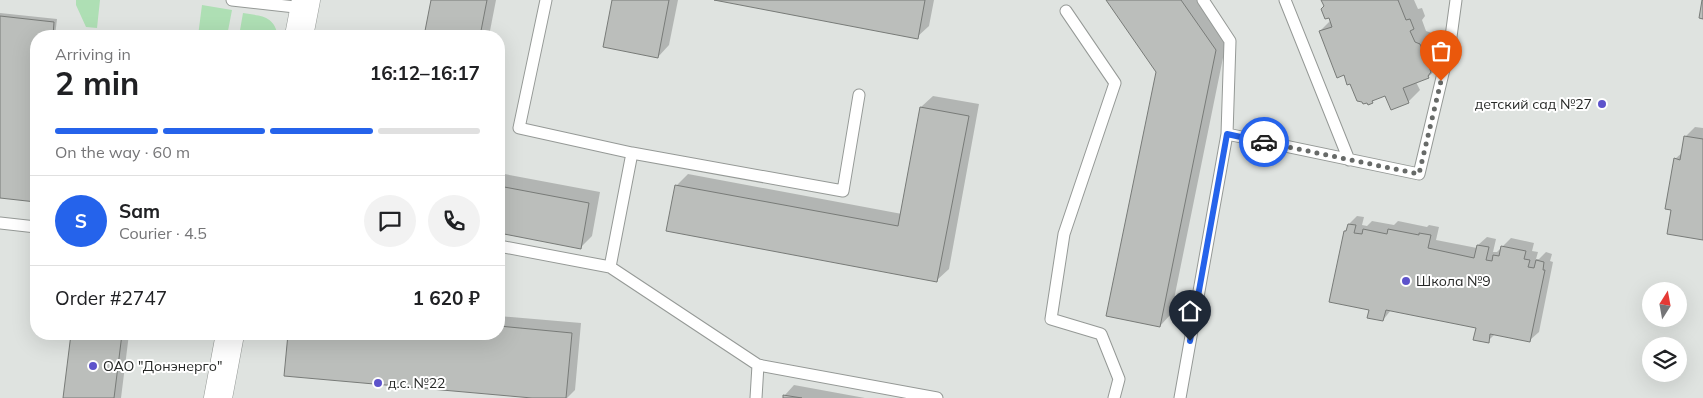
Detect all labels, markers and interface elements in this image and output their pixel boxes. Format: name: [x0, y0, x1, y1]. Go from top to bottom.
pin: [1420, 30, 1462, 81]
icon: bag: [1427, 37, 1455, 65]
text: Arriving in: [55, 44, 131, 64]
text: 16:12–16:17: [370, 61, 480, 85]
text: 2 min: [55, 63, 139, 103]
place label: детский сад №27: [1475, 95, 1592, 113]
marker: детский сад №27: [1596, 98, 1608, 110]
courier: [1239, 117, 1289, 167]
icon: car: [1250, 128, 1278, 156]
text: On the way · 60 m: [55, 142, 190, 162]
button: chat: [364, 195, 416, 247]
button: phone: [428, 195, 480, 247]
text: Sam: [119, 199, 160, 223]
text: S: [75, 209, 87, 233]
text: Courier · 4.5: [119, 223, 207, 243]
place label: Школа №9: [1416, 272, 1491, 290]
marker: Школа №9: [1400, 275, 1412, 287]
north arrow: [1642, 282, 1688, 328]
map controls: [1642, 282, 1687, 382]
text: Order #2747: [55, 286, 167, 310]
text: 1 620 ₽: [413, 286, 480, 310]
pin: [1169, 290, 1211, 341]
icon: home: [1176, 297, 1204, 325]
button: layers: [1642, 337, 1687, 382]
place label: ОАО "Донэнерго": [103, 357, 222, 375]
marker: ОАО "Донэнерго": [87, 360, 99, 372]
place label: д.с. №22: [388, 374, 446, 392]
marker: д.с. №22: [372, 377, 384, 389]

